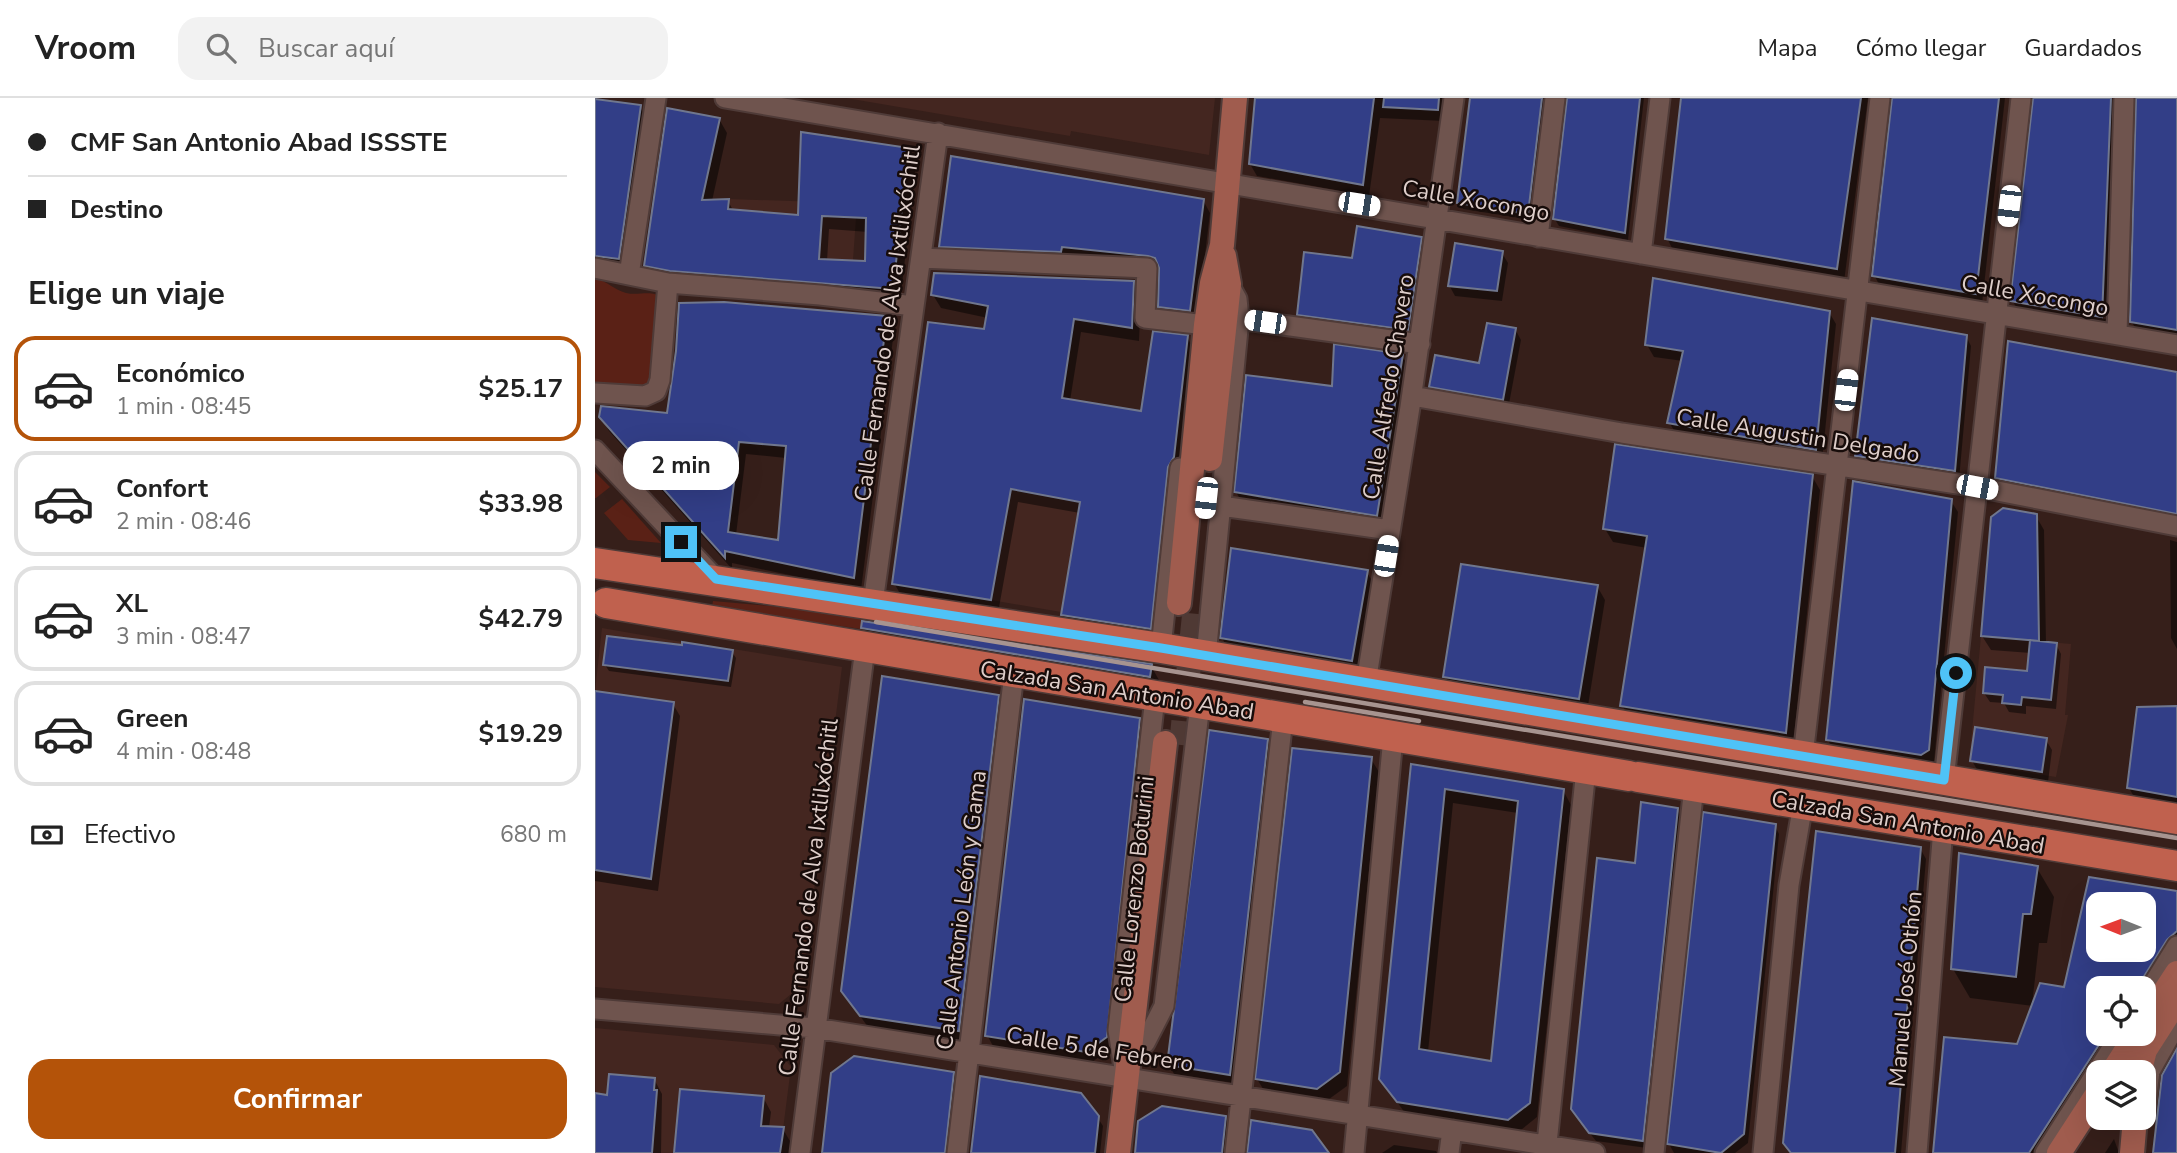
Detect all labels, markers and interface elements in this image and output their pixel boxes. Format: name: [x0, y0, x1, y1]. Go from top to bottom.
search box: [178, 17, 668, 80]
text: Vroom: [35, 26, 136, 71]
icon: search: [202, 29, 240, 67]
text: Buscar aquí: [258, 31, 394, 66]
text: Mapa: [1757, 32, 1817, 64]
text: Cómo llegar: [1855, 32, 1986, 64]
text: Guardados: [2024, 32, 2142, 64]
text: CMF San Antonio Abad ISSSTE: [70, 125, 448, 160]
street label: Calle Fernando de Alva Ixtlilxóchitl: [847, 142, 928, 504]
street label: Calle Xocongo: [1400, 172, 1552, 229]
car: [1997, 184, 2022, 228]
car: [1337, 190, 1382, 218]
text: Destino: [70, 192, 163, 227]
street label: Calle Xocongo: [1959, 267, 2111, 324]
text: Elige un viaje: [28, 272, 225, 315]
street label: Calle Alfredo Chavero: [1355, 272, 1422, 502]
car: [1243, 309, 1288, 335]
text: Económico: [116, 356, 245, 391]
icon: car: [32, 357, 95, 420]
car: [1834, 368, 1859, 412]
text: $25.17: [479, 371, 563, 406]
text: 1 min · 08:45: [116, 391, 251, 422]
street label: Calle Augustin Delgado: [1674, 401, 1922, 470]
callout: 2 min: [623, 440, 739, 490]
text: 2 min: [651, 450, 711, 481]
text: Confort: [116, 471, 208, 506]
icon: car: [32, 472, 95, 535]
car: [1955, 473, 2000, 501]
car: [1194, 476, 1219, 520]
text: $33.98: [479, 486, 563, 521]
text: 2 min · 08:46: [116, 506, 251, 537]
route end: [665, 526, 697, 558]
car: [1373, 534, 1400, 578]
text: XL: [116, 586, 148, 621]
icon: car: [32, 587, 95, 650]
text: $42.79: [479, 601, 563, 636]
text: 3 min · 08:47: [116, 621, 251, 652]
street label: Calzada San Antonio Abad: [978, 654, 1256, 727]
route start: [1940, 657, 1972, 689]
text: Green: [116, 701, 189, 736]
icon: car: [32, 702, 95, 765]
text: $19.29: [479, 716, 563, 751]
street label: Calle Fernando de Alva Ixtlilxóchitl: [771, 716, 846, 1078]
text: 4 min · 08:48: [116, 736, 251, 767]
street label: Calle Antonio León y Gama: [929, 768, 994, 1052]
street label: Calle Lorenzo Boturini: [1107, 774, 1162, 1004]
street label: Calzada San Antonio Abad: [1769, 783, 2047, 862]
icon: cash: [28, 816, 66, 854]
text: Efectivo: [84, 817, 176, 852]
text: 680 m: [500, 819, 567, 850]
street label: Manuel José Othón: [1881, 890, 1930, 1088]
north arrow: [2086, 892, 2156, 962]
map controls: [2086, 892, 2156, 1130]
button: locate: [2086, 976, 2156, 1046]
street label: Calle 5 de Febrero: [1004, 1019, 1196, 1080]
button: Confirmar: [28, 1059, 567, 1139]
button: layers: [2086, 1060, 2156, 1130]

